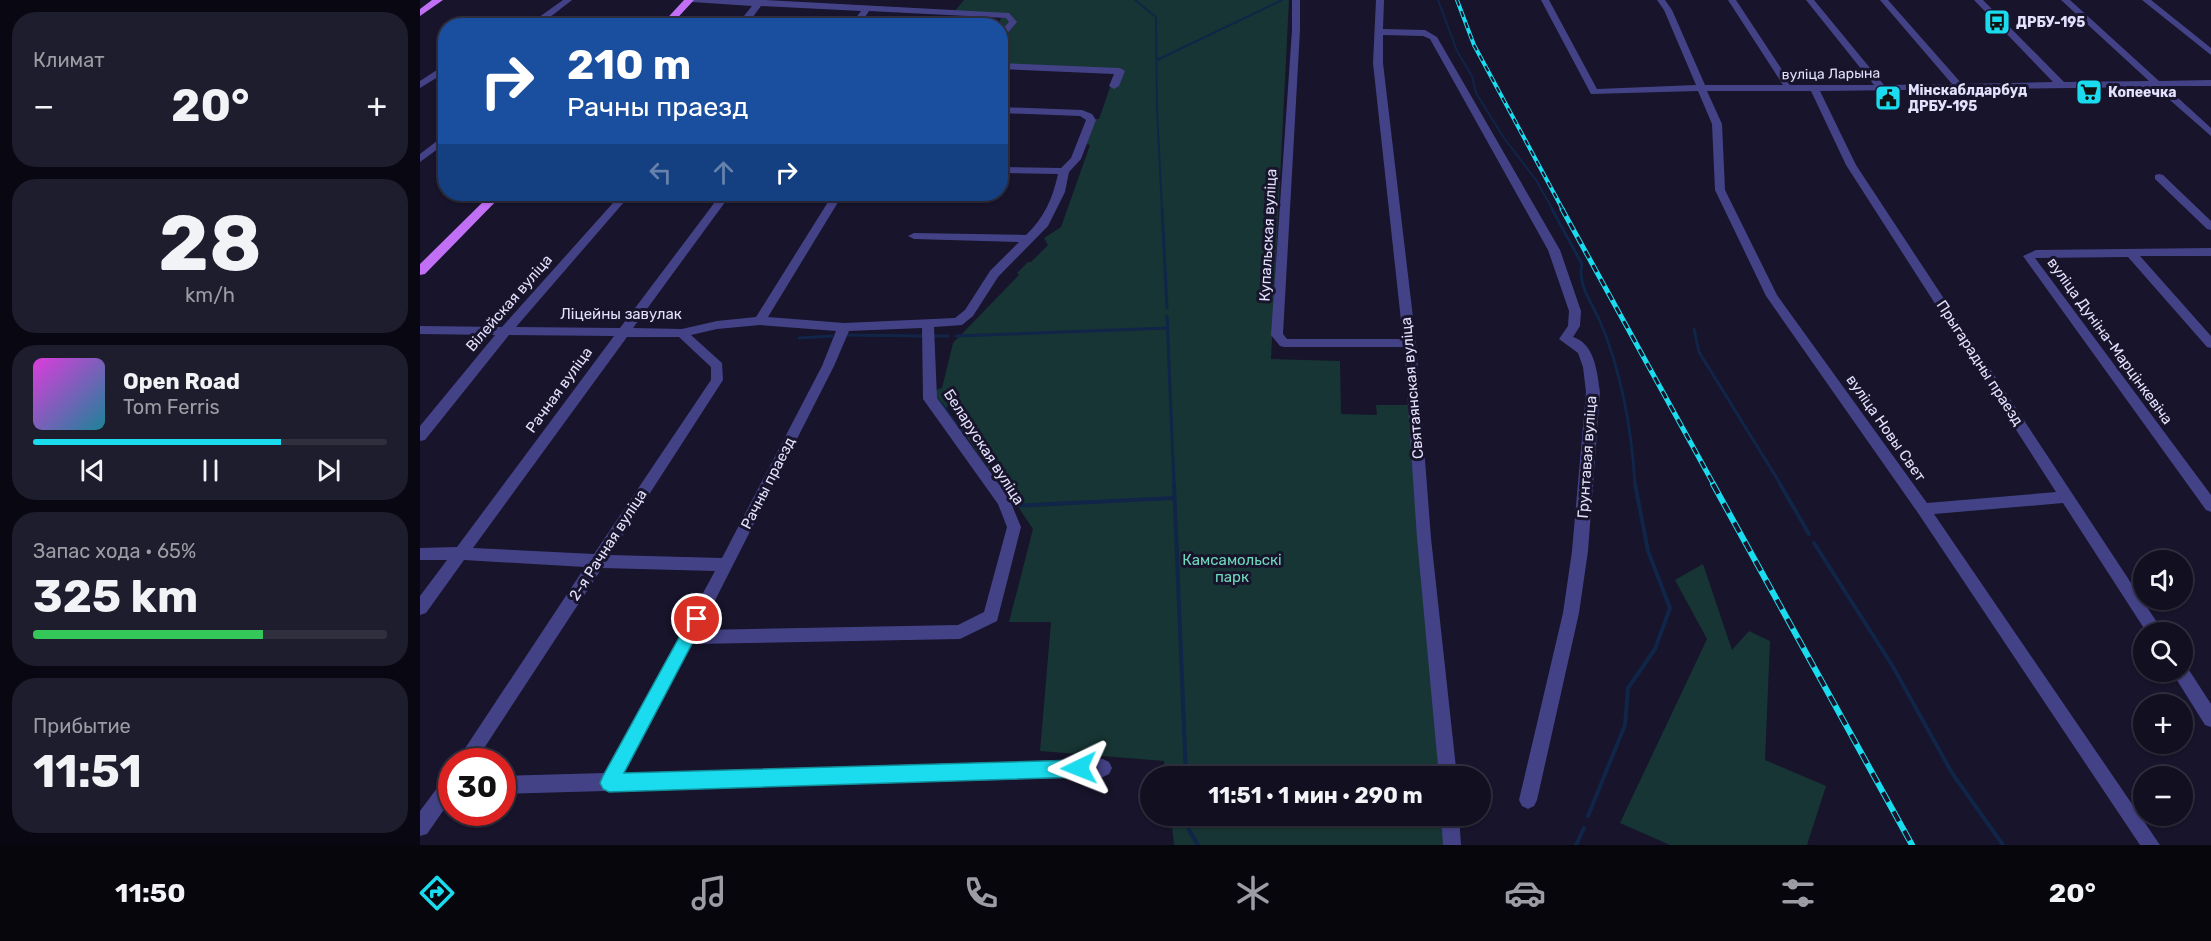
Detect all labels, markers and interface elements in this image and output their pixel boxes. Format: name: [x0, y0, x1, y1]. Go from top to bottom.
bus stop icon: ДРБУ-195: [1982, 7, 2012, 37]
place label: ДРБУ-195: [2016, 14, 2085, 31]
text: 210 m: [567, 40, 691, 90]
icon: right: [468, 42, 546, 120]
text: Климат: [33, 48, 105, 72]
street label: вуліца Ларына: [1782, 65, 1880, 83]
supermarket icon: Копеечка: [2074, 77, 2104, 107]
text: 20°: [171, 79, 250, 132]
place label: Мінскаблдарбуд ДРБУ-195: [1908, 82, 2027, 115]
public building icon: Мінскаблдарбуд ДРБУ-195: [1873, 83, 1903, 113]
place label: Копеечка: [2108, 84, 2177, 101]
text: −: [33, 86, 54, 125]
text: +: [366, 86, 387, 125]
text: Рачны праезд: [567, 91, 748, 123]
icon: left: [644, 156, 677, 189]
icon: ahead: [707, 156, 740, 189]
icon: right: [770, 156, 803, 189]
street label: Купальская вуліца: [1256, 168, 1280, 302]
text: 28: [158, 197, 262, 290]
street label: Вілейская вуліца: [462, 251, 556, 355]
street label: вуліца Дуніна-Марцінкевіча: [2043, 254, 2177, 428]
text: km/h: [185, 283, 235, 307]
street label: Прыгарадны праезд: [1933, 297, 2027, 429]
street label: Ліцейны завулак: [560, 305, 682, 323]
street label: Святаянская вуліца: [1397, 316, 1427, 460]
street label: Рачная вуліца: [522, 344, 596, 436]
text: Open Road: [123, 368, 240, 395]
street label: вуліца Новы Свет: [1842, 371, 1930, 485]
street label: Беларуская вуліца: [940, 386, 1028, 508]
text: Tom Ferris: [123, 395, 220, 419]
street label: Грунтавая вуліца: [1574, 395, 1600, 519]
street label: Рачны праезд: [737, 434, 799, 532]
icon: previous: [76, 454, 109, 487]
icon: pause: [194, 454, 227, 487]
icon: next: [312, 454, 345, 487]
street label: 2-я Рачная вуліца: [565, 486, 651, 604]
text: Запас хода · 65%: [33, 539, 196, 563]
map controls: [2133, 550, 2193, 826]
button: sound: [2133, 550, 2193, 610]
park label: Камсамольскі парк: [1182, 551, 1282, 586]
text: 325 km: [33, 570, 198, 623]
pin: [671, 593, 722, 644]
icon: arrive: [680, 602, 713, 635]
button: search: [2133, 622, 2193, 682]
button: +: [2133, 694, 2193, 754]
text: Прибытие: [33, 714, 131, 738]
position arrow: [1047, 736, 1111, 800]
text: 11:51: [33, 745, 142, 798]
speed limit sign: 30: [438, 748, 516, 826]
button: −: [2133, 766, 2193, 826]
text: 11:51 · 1 мин · 290 m: [1208, 782, 1423, 809]
icon: directions: [416, 872, 458, 914]
icon: music: [688, 872, 730, 914]
icon: phone: [960, 872, 1002, 914]
icon: climate: [1232, 872, 1274, 914]
icon: car: [1504, 872, 1546, 914]
icon: filters: [1777, 872, 1819, 914]
text: 11:50: [115, 877, 186, 909]
text: 20°: [2049, 877, 2096, 909]

